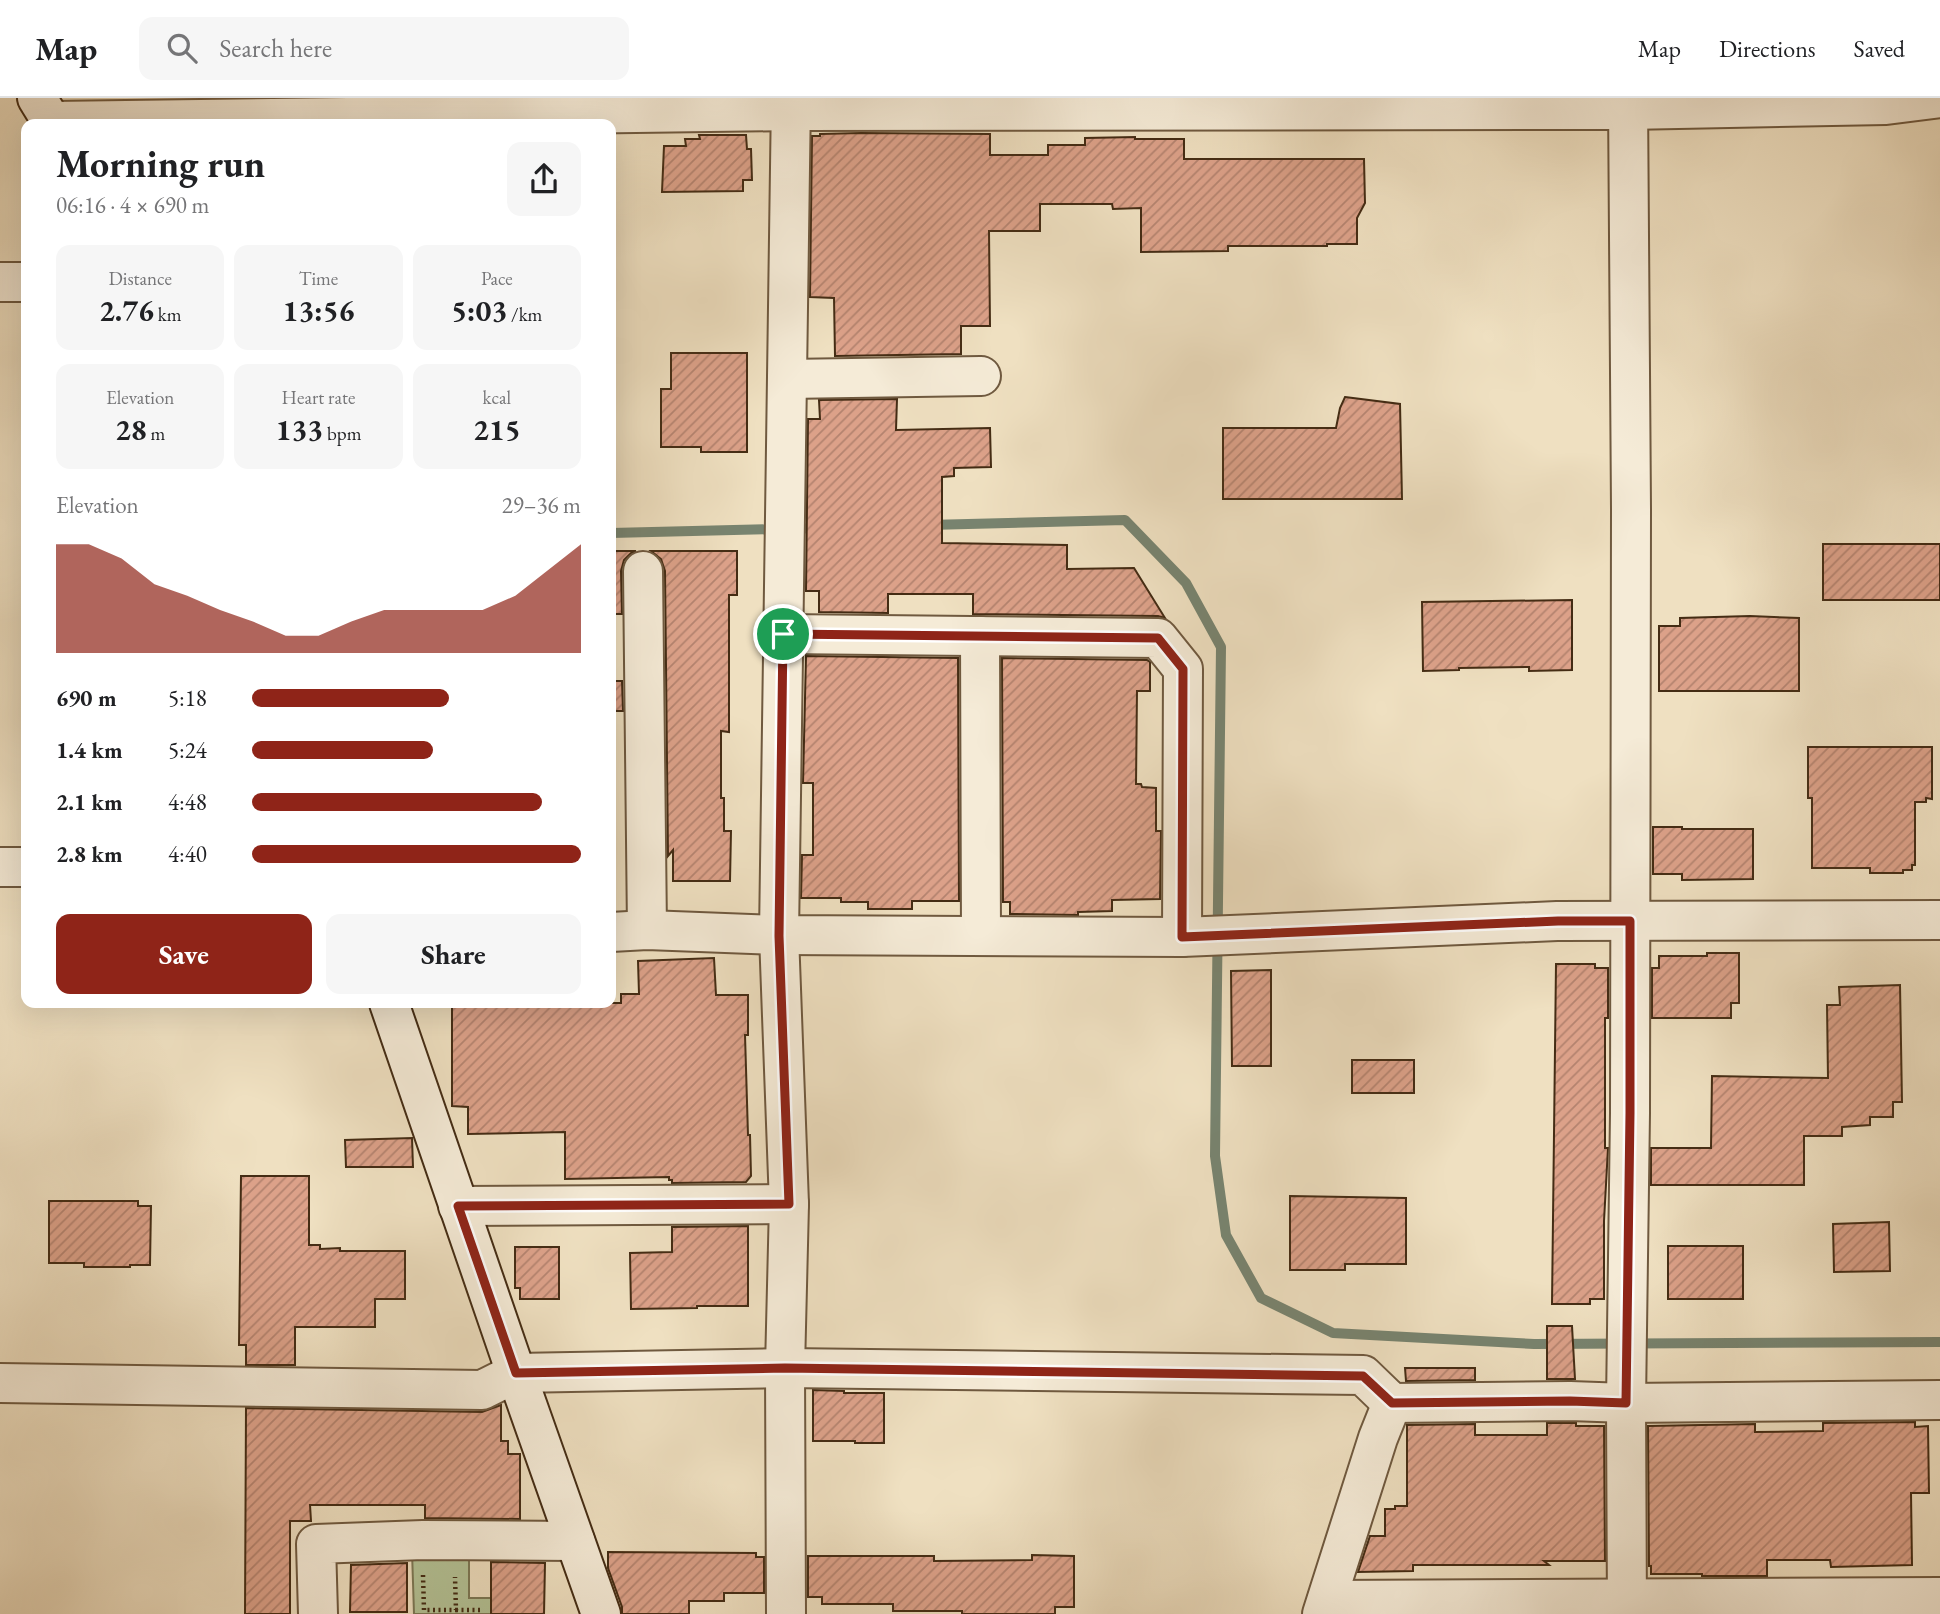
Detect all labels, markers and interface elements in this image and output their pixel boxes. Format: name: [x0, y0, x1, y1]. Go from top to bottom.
search box: [139, 17, 629, 80]
text: Map: [35, 27, 97, 70]
icon: search: [163, 29, 201, 67]
text: Search here: [219, 31, 332, 65]
text: Map: [1638, 33, 1681, 64]
text: Directions: [1719, 33, 1816, 64]
text: Saved: [1854, 33, 1905, 64]
text: Morning run: [56, 139, 265, 188]
button: share: [507, 142, 581, 216]
text: 06:16 · 4 × 690 m: [56, 190, 209, 220]
text: Distance: [108, 266, 172, 291]
text: Time: [299, 266, 338, 291]
text: Pace: [481, 266, 513, 291]
text: 2.76: [99, 291, 154, 330]
text: 13:56: [283, 291, 354, 330]
text: 5:03: [451, 291, 507, 330]
text: km: [154, 302, 181, 327]
text: /km: [507, 302, 542, 327]
text: Elevation: [106, 385, 174, 410]
text: Heart rate: [282, 385, 355, 410]
text: kcal: [483, 385, 511, 410]
text: 28: [115, 410, 147, 449]
text: 133: [276, 410, 323, 449]
text: 215: [473, 410, 521, 449]
text: m: [147, 421, 165, 446]
text: bpm: [323, 421, 361, 446]
text: Elevation: [56, 490, 139, 520]
text: 29–36 m: [502, 490, 581, 520]
pin: [753, 604, 813, 664]
icon: arrive: [764, 615, 802, 653]
text: 690 m: [56, 683, 117, 713]
text: 5:18: [168, 683, 207, 713]
text: 1.4 km: [56, 735, 123, 765]
text: 5:24: [168, 735, 207, 765]
text: 2.1 km: [56, 787, 123, 817]
text: 4:48: [168, 787, 207, 817]
text: 2.8 km: [56, 839, 123, 869]
text: 4:40: [168, 839, 207, 869]
button: Save: [56, 914, 312, 994]
button: Share: [326, 914, 581, 994]

